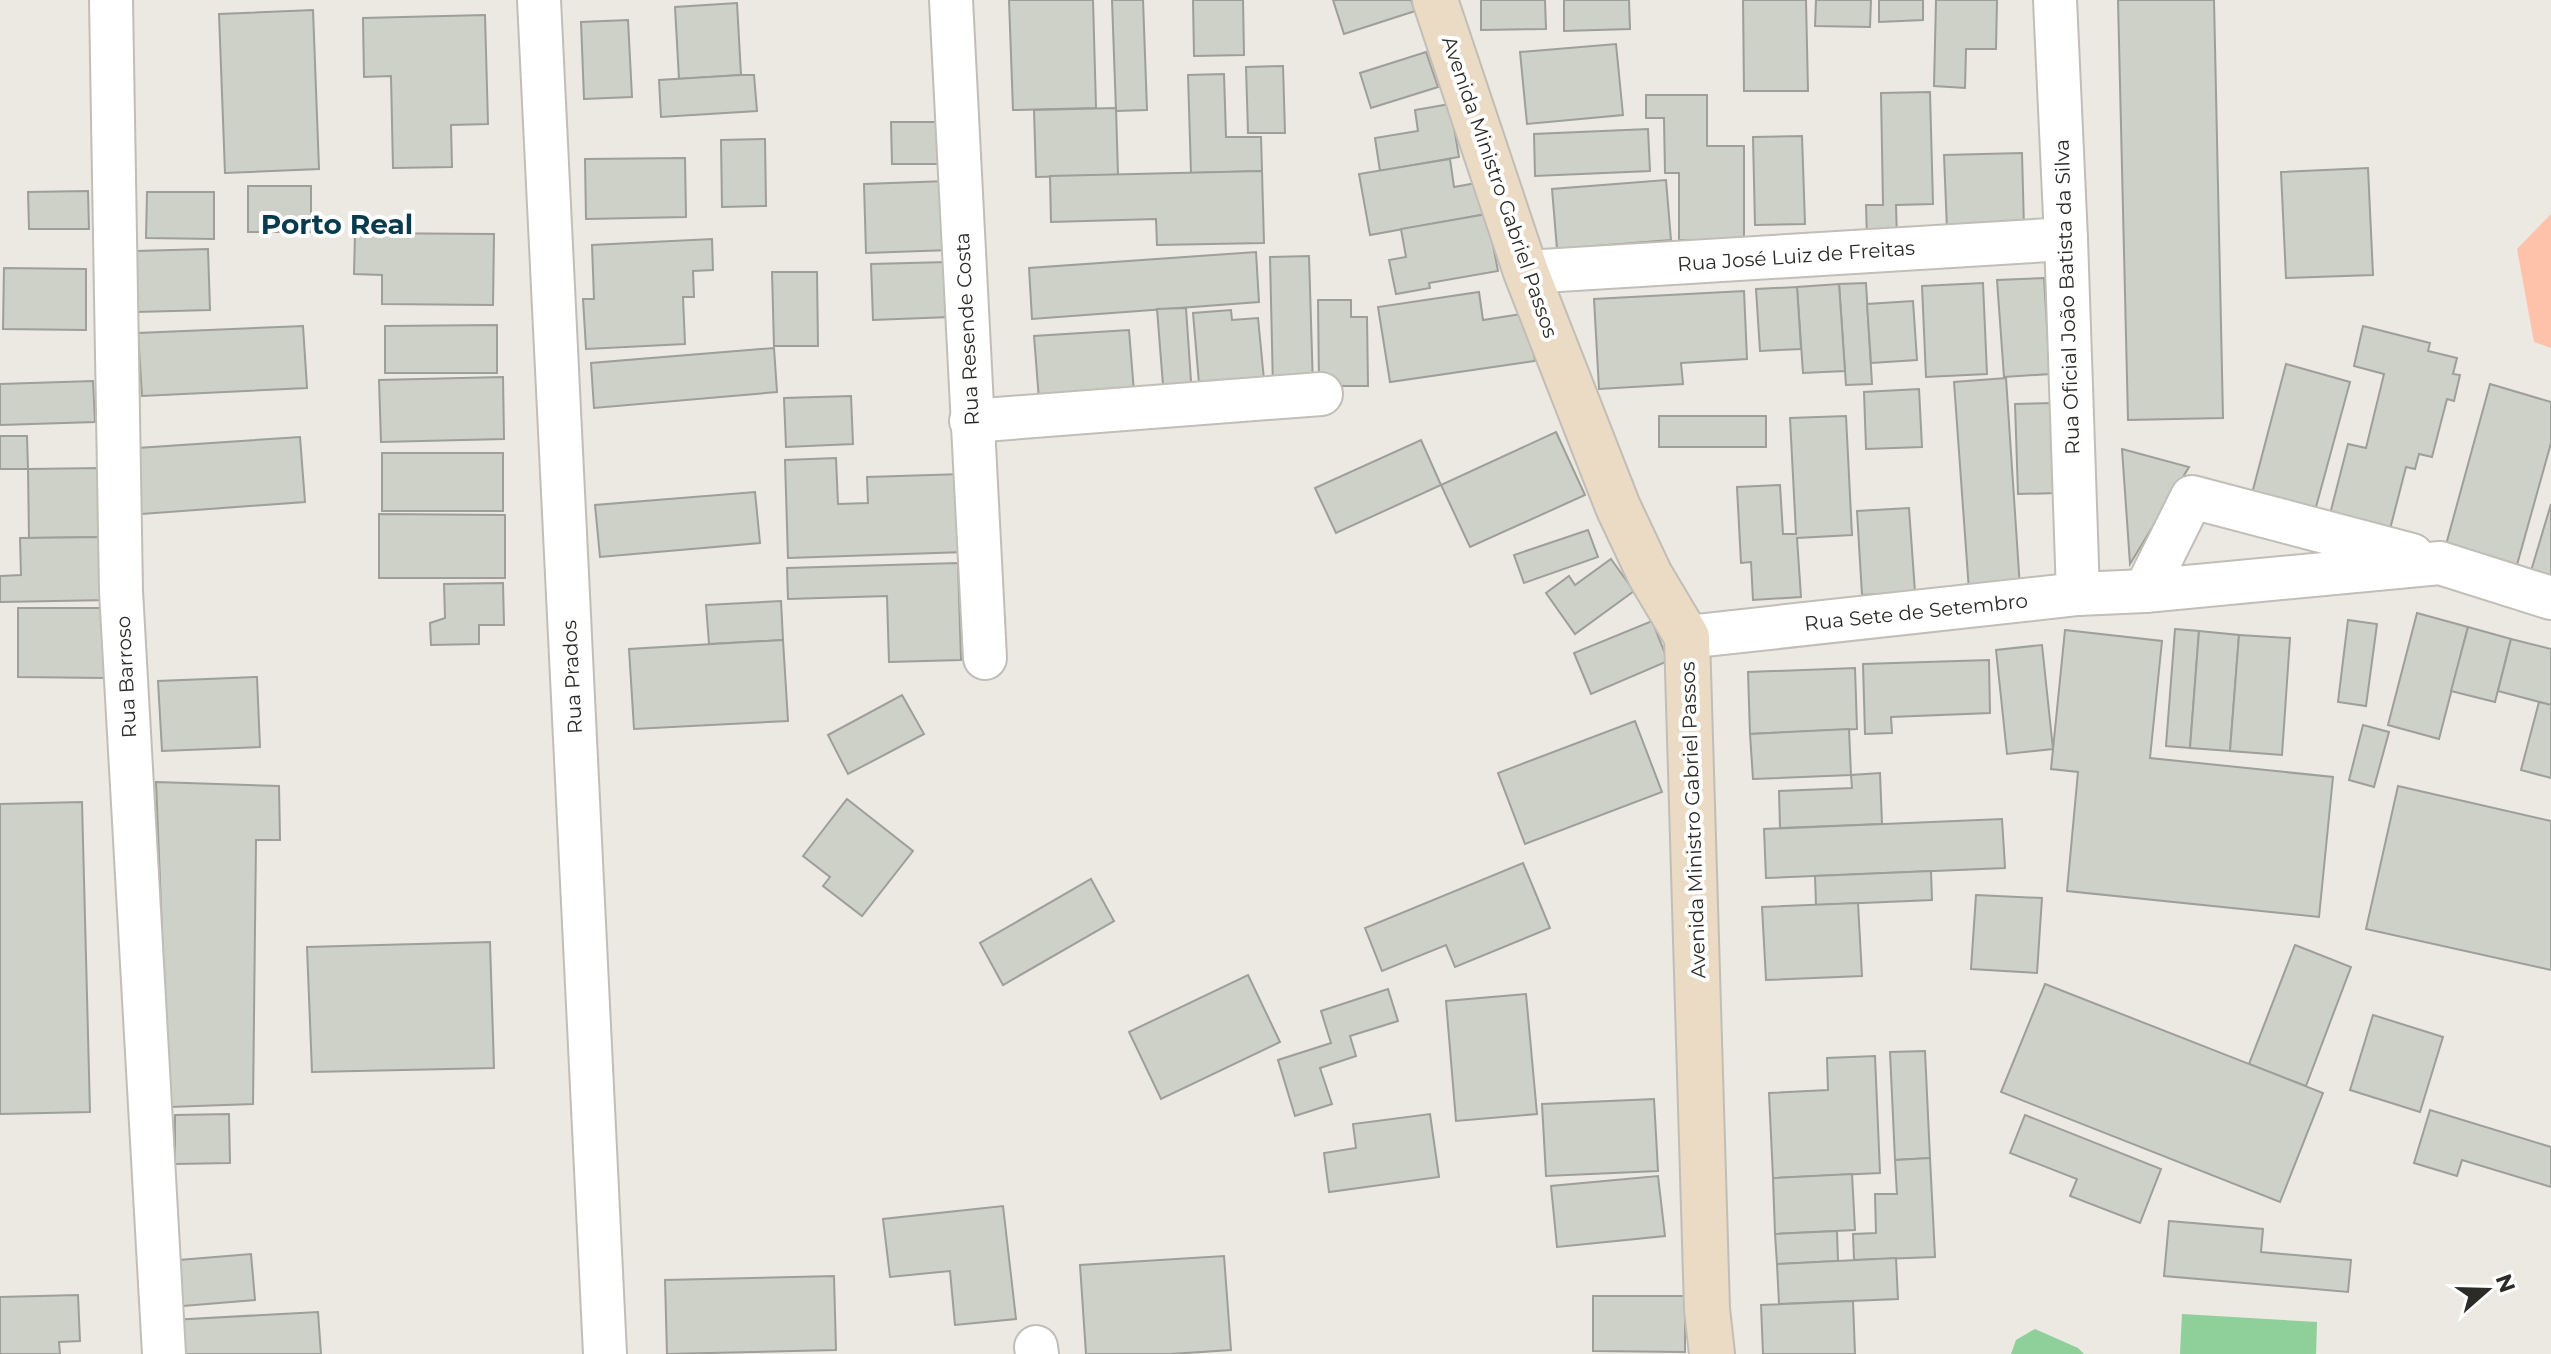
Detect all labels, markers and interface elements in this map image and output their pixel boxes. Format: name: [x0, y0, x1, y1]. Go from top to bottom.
street label: Avenida Ministro Gabriel Passos: [1437, 33, 1563, 341]
street label: Rua Oficial João Batista da Silva: [2049, 139, 2085, 455]
district label: Porto Real: [261, 207, 413, 241]
street label: Rua Resende Costa: [950, 232, 984, 426]
street label: Rua José Luiz de Freitas: [1676, 236, 1916, 276]
street label: Rua Sete de Setembro: [1803, 588, 2029, 636]
street label: Rua Barroso: [111, 615, 141, 739]
street label: Rua Prados: [557, 619, 587, 734]
street label: Avenida Ministro Gabriel Passos: [1675, 661, 1711, 979]
north arrow: [2447, 1250, 2527, 1330]
text: N: [2490, 1270, 2521, 1296]

